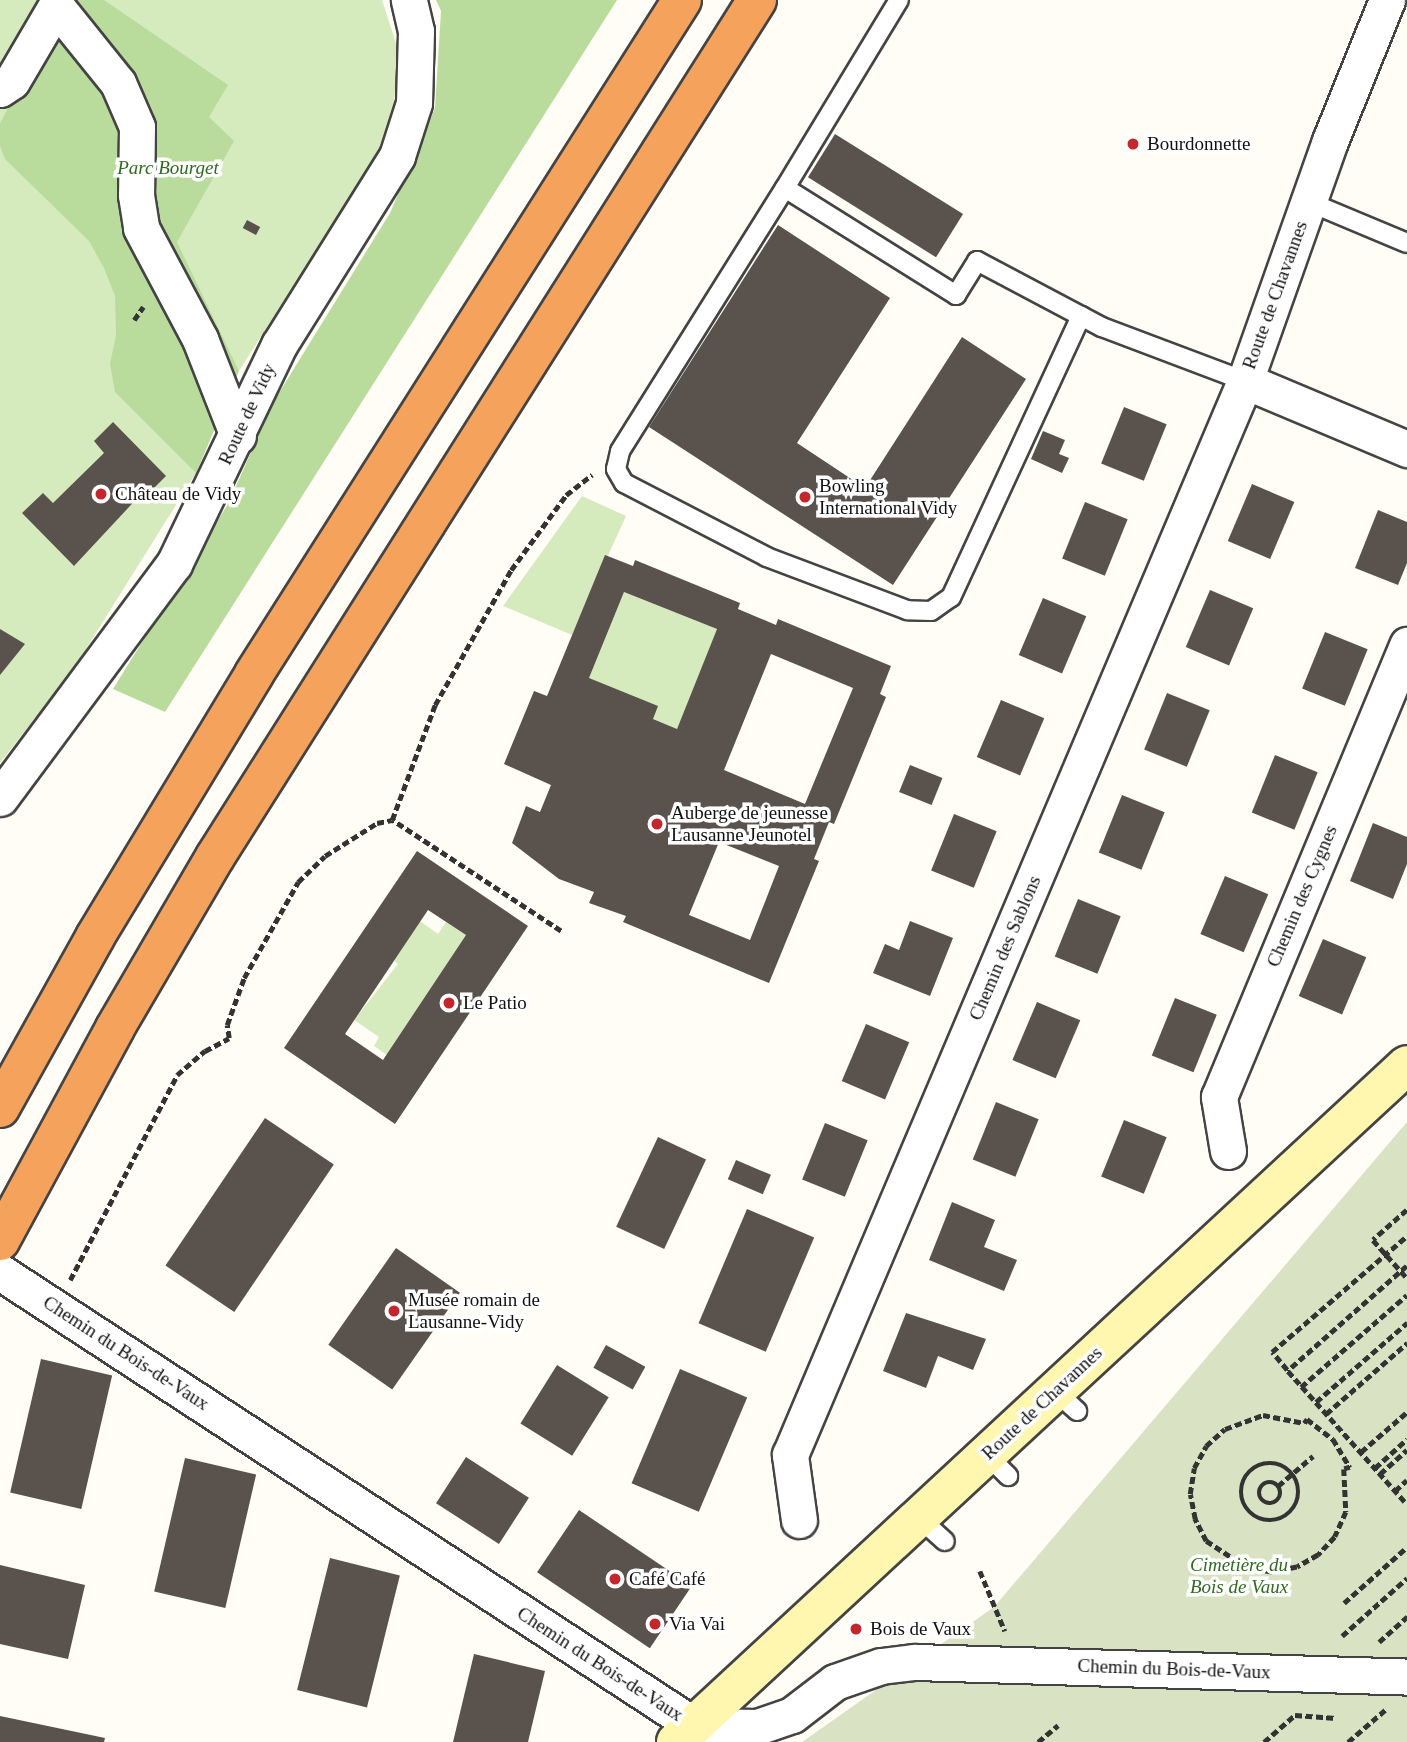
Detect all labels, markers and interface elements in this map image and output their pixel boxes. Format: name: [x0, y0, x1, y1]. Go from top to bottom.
place label: Bourdonnette: [1147, 133, 1250, 155]
marker: Bourdonnette: [1125, 136, 1141, 152]
park label: Parc Bourget: [117, 157, 219, 179]
street label: Route de Chavannes: [1238, 218, 1312, 372]
street label: Route de Vidy: [213, 359, 281, 469]
place label: Bowling International Vidy: [819, 475, 958, 519]
place label: Château de Vidy: [115, 483, 242, 505]
marker: Château de Vidy: [93, 486, 109, 502]
marker: Bowling International Vidy: [797, 489, 813, 505]
place label: Auberge de jeunesse Lausanne Jeunotel: [671, 802, 828, 846]
marker: Auberge de jeunesse Lausanne Jeunotel: [649, 816, 665, 832]
street label: Chemin des Cygnes: [1262, 822, 1342, 970]
street label: Chemin des Sablons: [964, 872, 1046, 1024]
place label: Le Patio: [463, 992, 527, 1014]
marker: Le Patio: [441, 995, 457, 1011]
place label: Musée romain de Lausanne-Vidy: [408, 1289, 540, 1333]
street label: Chemin du Bois-de-Vaux: [39, 1291, 213, 1415]
marker: Musée romain de Lausanne-Vidy: [386, 1303, 402, 1319]
street label: Route de Chavannes: [977, 1341, 1107, 1465]
park label: Cimetière du Bois de Vaux: [1190, 1554, 1288, 1598]
place label: Café Café: [629, 1568, 705, 1590]
marker: Café Café: [607, 1571, 623, 1587]
street label: Chemin du Bois-de-Vaux: [513, 1602, 687, 1726]
place label: Via Vai: [669, 1613, 725, 1635]
marker: Via Vai: [647, 1616, 663, 1632]
place label: Bois de Vaux: [870, 1618, 971, 1640]
marker: Bois de Vaux: [848, 1621, 864, 1637]
street label: Chemin du Bois-de-Vaux: [1077, 1654, 1271, 1684]

